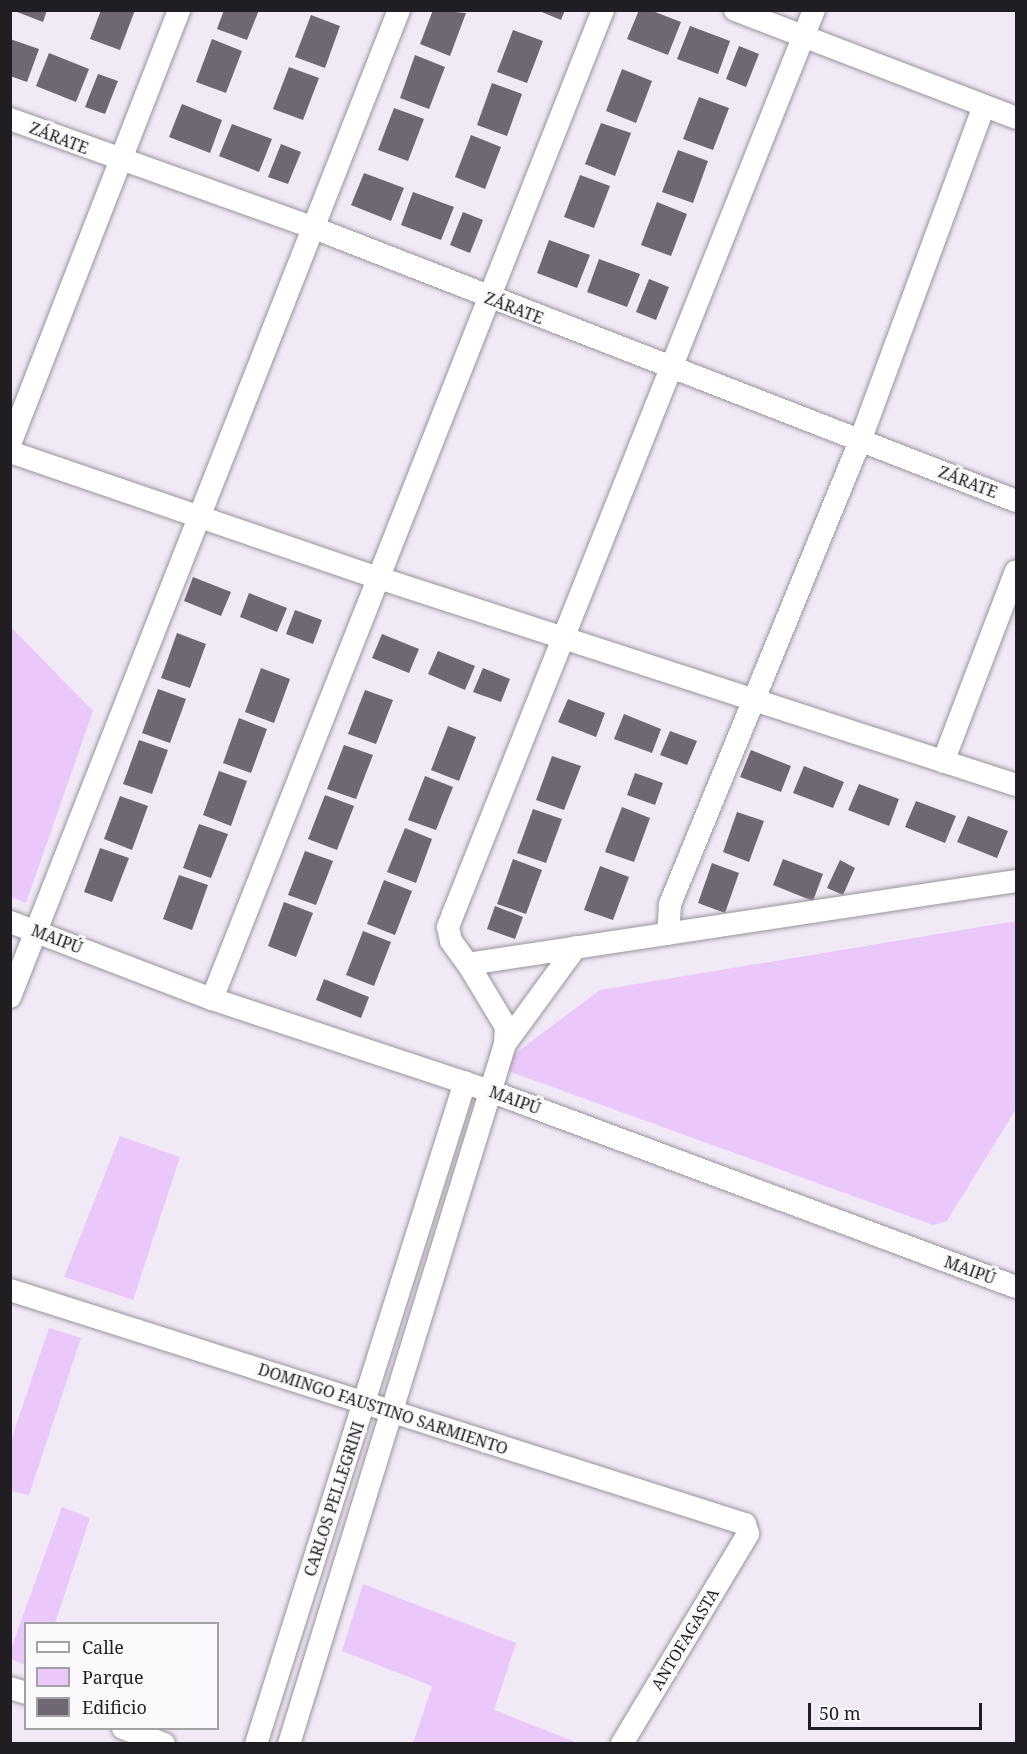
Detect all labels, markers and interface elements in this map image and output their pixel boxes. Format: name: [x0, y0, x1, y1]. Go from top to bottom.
street label: ZÁRATE: [27, 118, 91, 158]
street label: ZÁRATE: [482, 288, 546, 328]
street label: ZÁRATE: [936, 462, 1000, 502]
street label: MAIPÚ: [29, 920, 85, 958]
street label: MAIPÚ: [487, 1082, 543, 1118]
street label: MAIPÚ: [942, 1252, 998, 1288]
street label: DOMINGO FAUSTINO SARMIENTO: [256, 1359, 510, 1459]
street label: CARLOS PELLEGRINI: [300, 1419, 368, 1579]
street label: ANTOFAGASTA: [647, 1585, 723, 1693]
legend: [24, 1622, 219, 1730]
text: Calle: [82, 1635, 124, 1659]
text: Parque: [82, 1665, 144, 1689]
scale bar: [811, 1691, 985, 1729]
text: Edificio: [82, 1695, 147, 1719]
text: 50 m: [819, 1701, 861, 1725]

